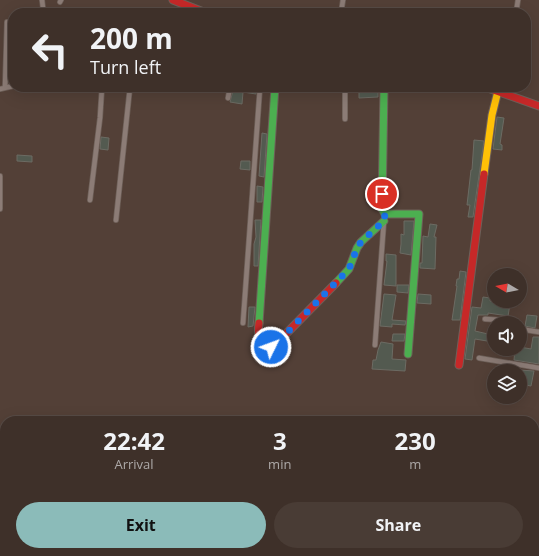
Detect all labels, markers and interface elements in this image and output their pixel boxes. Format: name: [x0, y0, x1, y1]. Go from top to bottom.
text: 200 m: [90, 19, 173, 57]
icon: left: [24, 24, 76, 76]
text: Turn left: [90, 55, 161, 79]
pin: [365, 177, 399, 211]
icon: arrive: [371, 183, 393, 205]
north arrow: [487, 268, 527, 308]
map controls: [487, 268, 527, 404]
button: sound: [487, 316, 527, 356]
position arrow: [250, 326, 292, 368]
button: layers: [487, 364, 527, 404]
text: 22:42: [103, 424, 165, 457]
text: 3: [273, 424, 287, 457]
text: 230: [395, 424, 436, 457]
text: Arrival: [114, 455, 154, 473]
text: min: [268, 455, 291, 473]
text: m: [409, 455, 421, 473]
button: Exit: [16, 502, 266, 548]
button: Share: [274, 502, 523, 548]

